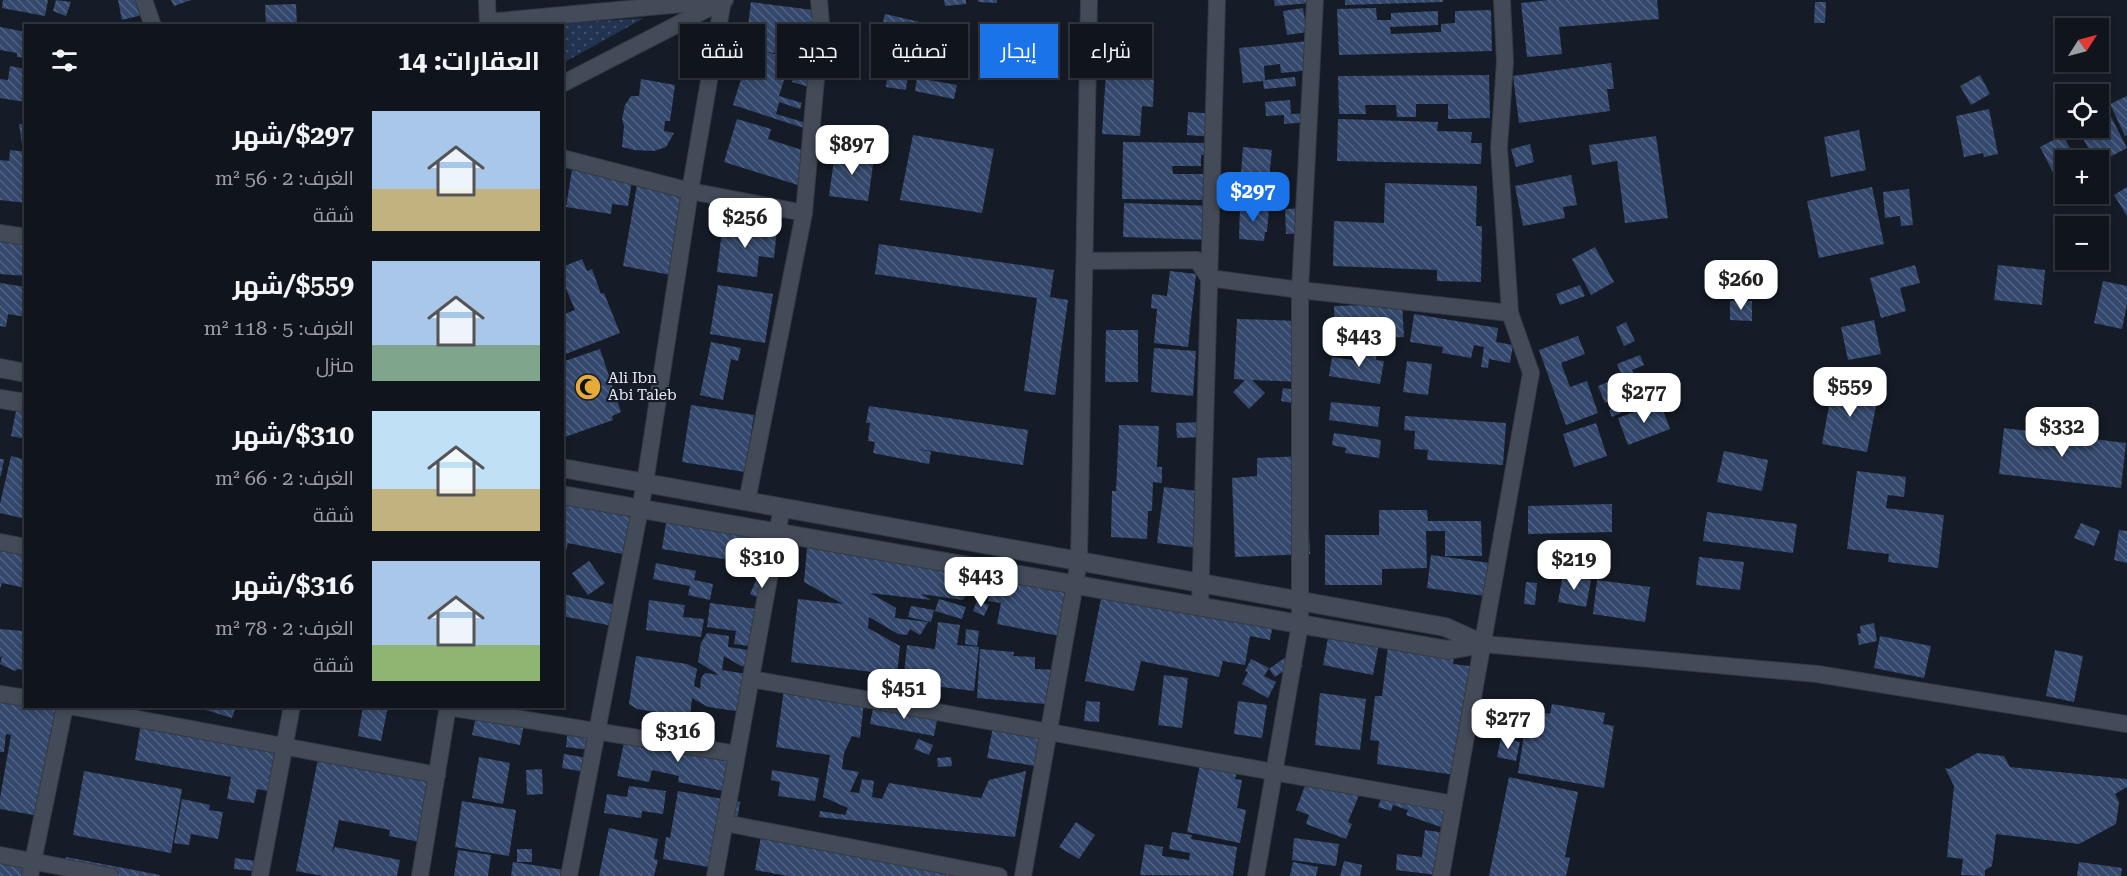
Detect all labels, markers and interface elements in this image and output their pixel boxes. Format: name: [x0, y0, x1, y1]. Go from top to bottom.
north arrow: [2055, 18, 2109, 72]
map controls: [2055, 18, 2109, 270]
chip: شقة: [680, 24, 765, 78]
chip: جديد: [777, 24, 859, 78]
chip: تصفية: [871, 24, 968, 78]
chip: إيجار: [980, 24, 1058, 78]
chip: شراء: [1070, 24, 1152, 78]
icon: filters: [48, 44, 81, 77]
text: العقارات: 14: [398, 46, 540, 76]
button: locate: [2055, 84, 2109, 138]
text: $297/شهر: [233, 120, 354, 150]
pin: $897: [816, 125, 888, 176]
text: $897: [830, 132, 874, 156]
icon: home: [420, 135, 492, 207]
button: +: [2055, 150, 2109, 204]
text: الغرف: 2 · 56 m²: [215, 166, 354, 190]
pin: $297: [1217, 172, 1289, 223]
text: $297: [1231, 179, 1275, 203]
pin: $256: [709, 198, 781, 249]
text: شقة: [313, 203, 354, 227]
text: $256: [723, 205, 767, 229]
button: −: [2055, 216, 2109, 270]
pin: $260: [1705, 260, 1777, 311]
text: $260: [1719, 267, 1763, 291]
text: $559/شهر: [233, 270, 354, 300]
icon: home: [420, 285, 492, 357]
text: الغرف: 5 · 118 m²: [204, 316, 354, 340]
pin: $443: [1323, 317, 1395, 368]
text: $443: [1337, 324, 1381, 348]
text: منزل: [316, 353, 354, 377]
pin: $559: [1814, 367, 1886, 418]
place label: Ali Ibn Abi Taleb: [608, 369, 677, 404]
mosque icon: Ali Ibn Abi Taleb: [573, 372, 603, 402]
pin: $277: [1608, 373, 1680, 424]
text: $559: [1828, 374, 1872, 398]
text: $277: [1622, 380, 1666, 404]
pin: $332: [2026, 407, 2098, 458]
text: $332: [2040, 414, 2084, 438]
text: $310/شهر: [233, 420, 354, 450]
icon: home: [420, 435, 492, 507]
text: الغرف: 2 · 66 m²: [215, 466, 354, 490]
text: شقة: [313, 503, 354, 527]
pin: $310: [726, 538, 798, 589]
pin: $219: [1538, 540, 1610, 591]
text: $310: [740, 545, 784, 569]
text: $219: [1552, 547, 1596, 571]
pin: $443: [945, 557, 1017, 608]
text: $443: [959, 564, 1003, 588]
text: $316/شهر: [233, 570, 354, 600]
icon: home: [420, 585, 492, 657]
text: الغرف: 2 · 78 m²: [215, 616, 354, 640]
text: شقة: [313, 653, 354, 677]
pin: $451: [868, 669, 940, 720]
text: $451: [882, 676, 926, 700]
pin: $277: [1472, 699, 1544, 750]
text: $277: [1486, 706, 1530, 730]
pin: $316: [642, 712, 714, 763]
text: $316: [656, 719, 700, 743]

